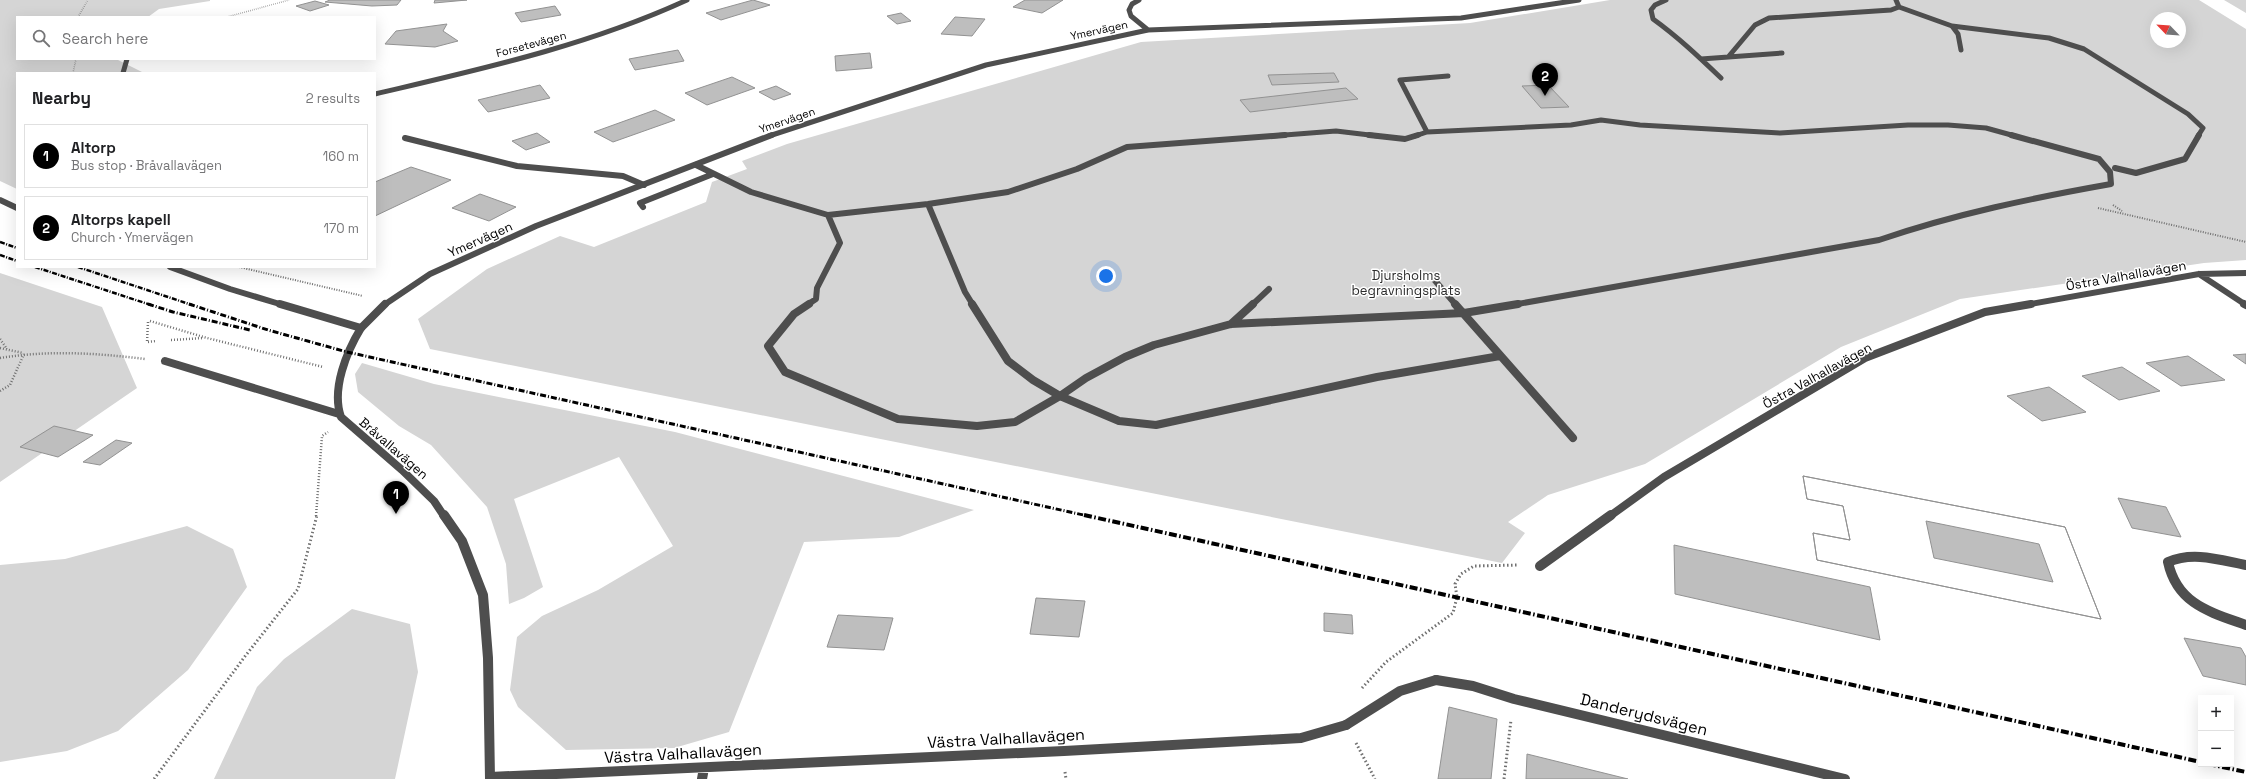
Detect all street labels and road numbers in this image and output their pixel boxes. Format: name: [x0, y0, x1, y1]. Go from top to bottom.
street label: Ymervägen: [1069, 17, 1129, 43]
street label: Forsetevägen: [494, 28, 568, 60]
street label: Ymervägen: [757, 104, 817, 136]
street label: Ymervägen: [445, 218, 515, 261]
street label: Östra Valhallavägen: [2065, 257, 2188, 294]
street label: Östra Valhallavägen: [1760, 338, 1875, 412]
street label: Bråvallavägen: [356, 414, 432, 483]
street label: Danderydsvägen: [1578, 689, 1710, 740]
street label: Västra Valhallavägen: [927, 724, 1085, 753]
street label: Västra Valhallavägen: [604, 739, 762, 768]

